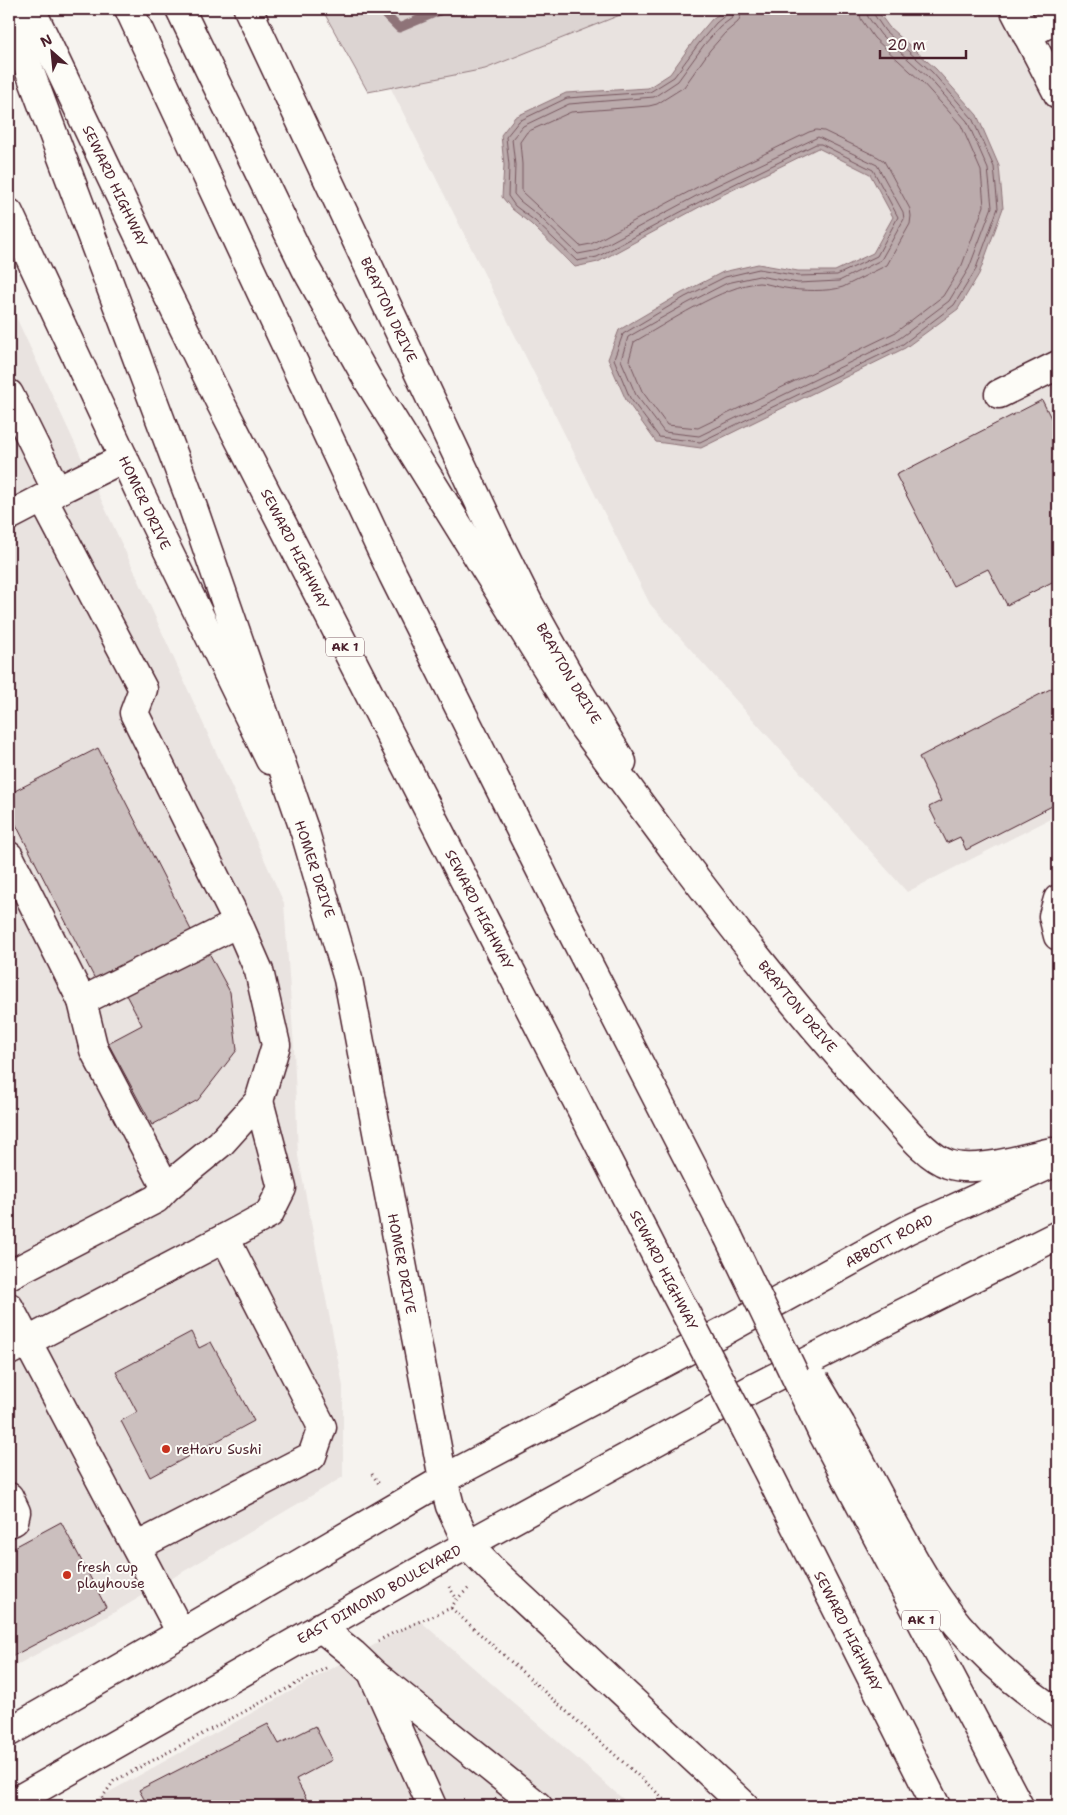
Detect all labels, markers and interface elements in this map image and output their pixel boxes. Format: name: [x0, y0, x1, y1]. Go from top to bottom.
north arrow: [28, 28, 78, 78]
scale bar: [880, 28, 966, 60]
text: N: [37, 30, 55, 51]
text: 20 m: [887, 35, 926, 55]
street label: SEWARD HIGHWAY: [79, 122, 152, 250]
street label: BRAYTON DRIVE: [357, 254, 421, 365]
street label: HOMER DRIVE: [115, 453, 175, 553]
street label: SEWARD HIGHWAY: [257, 486, 333, 612]
street label: BRAYTON DRIVE: [532, 620, 606, 727]
road number: AK 1: [326, 638, 364, 656]
street label: HOMER DRIVE: [291, 818, 339, 920]
street label: SEWARD HIGHWAY: [441, 846, 518, 973]
street label: BRAYTON DRIVE: [754, 957, 841, 1056]
street label: SEWARD HIGHWAY: [626, 1207, 702, 1334]
street label: ABBOTT ROAD: [842, 1210, 936, 1272]
street label: HOMER DRIVE: [384, 1212, 420, 1315]
place label: reHaru Sushi: [176, 1440, 262, 1458]
marker: reHaru Sushi: [160, 1443, 172, 1455]
street label: EAST DIMOND BOULEVARD: [294, 1541, 465, 1648]
place label: fresh cup playhouse: [77, 1558, 145, 1592]
street label: SEWARD HIGHWAY: [810, 1568, 886, 1695]
marker: fresh cup playhouse: [61, 1569, 73, 1581]
road number: AK 1: [902, 1610, 940, 1630]

